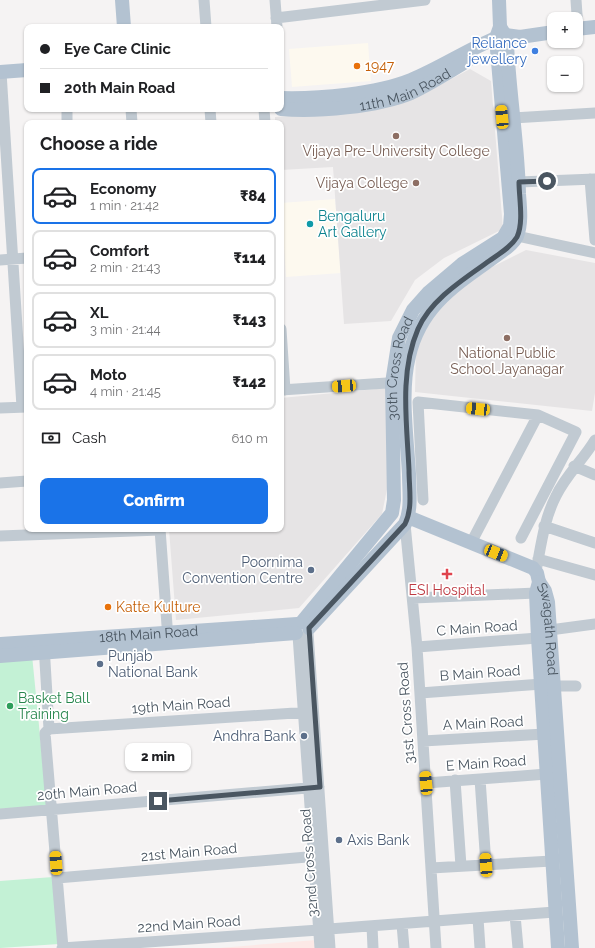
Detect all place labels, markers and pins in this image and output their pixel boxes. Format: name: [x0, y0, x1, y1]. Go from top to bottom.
place label: Reliance jewellery: [466, 35, 527, 67]
marker: Reliance jewellery: [530, 46, 540, 56]
place label: 1947: [365, 58, 395, 74]
marker: 1947: [352, 61, 362, 71]
marker: Vijaya Pre-University College: [391, 131, 401, 141]
place label: Vijaya Pre-University College: [302, 143, 490, 159]
place label: Vijaya College: [316, 175, 408, 191]
marker: Vijaya College: [411, 178, 421, 188]
place label: Bengaluru Art Gallery: [318, 208, 387, 240]
marker: Bengaluru Art Gallery: [305, 219, 315, 229]
marker: National Public School Jayanagar: [502, 333, 512, 343]
place label: National Public School Jayanagar: [450, 345, 564, 377]
place label: Poornima Convention Centre: [182, 554, 303, 586]
marker: Poornima Convention Centre: [306, 565, 316, 575]
marker: ESI Hospital: [441, 568, 453, 580]
place label: ESI Hospital: [408, 582, 486, 598]
place label: Katte Kulture: [116, 599, 200, 615]
marker: Katte Kulture: [103, 602, 113, 612]
place label: Punjab National Bank: [108, 648, 198, 680]
marker: Punjab National Bank: [95, 659, 105, 669]
place label: Basket Ball Training: [18, 690, 90, 722]
marker: Basket Ball Training: [5, 701, 15, 711]
place label: Andhra Bank: [213, 728, 297, 744]
marker: Andhra Bank: [299, 731, 309, 741]
place label: Axis Bank: [347, 832, 410, 848]
marker: Axis Bank: [334, 835, 344, 845]

